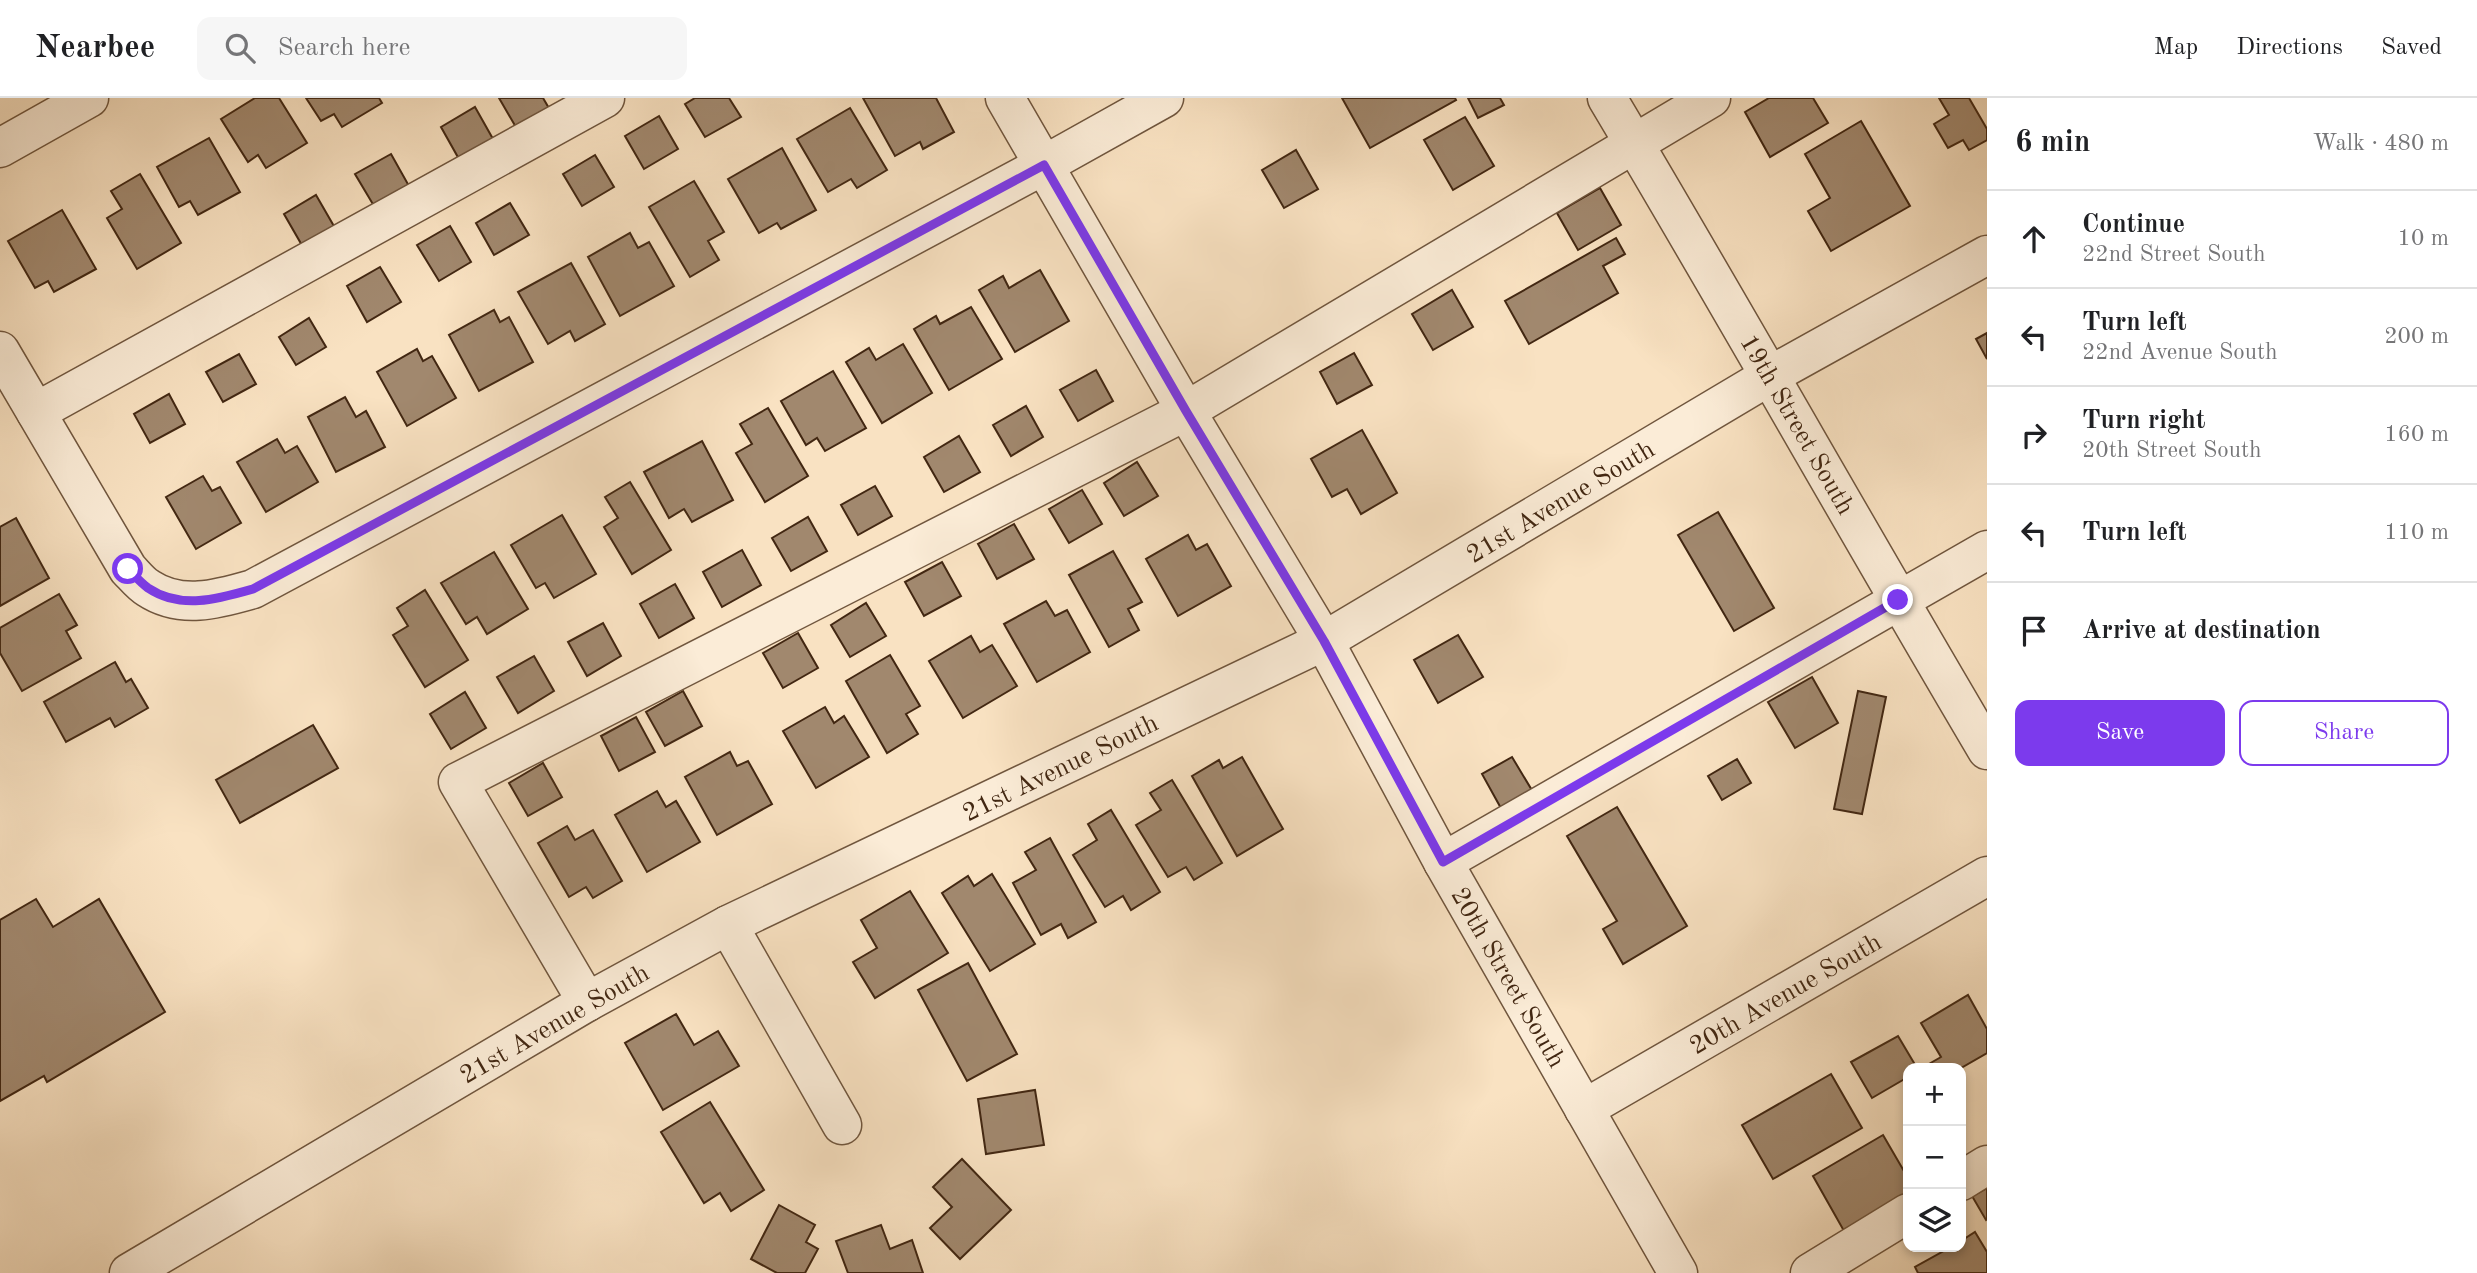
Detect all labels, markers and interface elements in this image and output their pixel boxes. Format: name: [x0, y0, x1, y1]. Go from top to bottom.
search box: [197, 17, 687, 80]
icon: search: [221, 29, 259, 67]
text: Nearbee: [35, 32, 155, 65]
text: Search here: [277, 35, 411, 61]
text: Map: [2154, 36, 2198, 60]
text: Directions: [2236, 36, 2343, 60]
text: Saved: [2381, 36, 2442, 60]
text: 6 min: [2015, 128, 2090, 158]
text: Walk · 480 m: [2313, 132, 2449, 155]
text: Continue: [2082, 212, 2185, 238]
icon: ahead: [2015, 220, 2053, 258]
text: 10 m: [2398, 227, 2449, 250]
text: 22nd Street South: [2082, 243, 2265, 266]
text: Turn left: [2082, 310, 2187, 336]
icon: left: [2015, 318, 2053, 356]
text: 200 m: [2384, 325, 2449, 348]
street label: 19th Street South: [1734, 331, 1858, 519]
text: 22nd Avenue South: [2082, 341, 2278, 364]
text: Turn right: [2082, 408, 2205, 434]
icon: right: [2015, 416, 2053, 454]
text: 160 m: [2384, 423, 2449, 446]
street label: 21st Avenue South: [1463, 437, 1659, 569]
text: 20th Street South: [2082, 439, 2262, 462]
icon: left: [2015, 514, 2053, 552]
text: Turn left: [2082, 520, 2187, 546]
text: 110 m: [2384, 521, 2449, 544]
route start: [112, 553, 143, 584]
route end: [1882, 584, 1913, 615]
icon: arrive: [2015, 612, 2053, 650]
text: Arrive at destination: [2082, 618, 2321, 644]
button: Save: [2015, 700, 2225, 766]
button: Share: [2239, 700, 2449, 766]
street label: 21st Avenue South: [959, 710, 1163, 827]
street label: 20th Street South: [1445, 884, 1569, 1072]
street label: 20th Avenue South: [1686, 929, 1886, 1060]
street label: 21st Avenue South: [456, 960, 654, 1089]
map controls: [1903, 1063, 1966, 1252]
button: +: [1903, 1063, 1966, 1126]
button: −: [1903, 1126, 1966, 1189]
button: layers: [1903, 1189, 1966, 1252]

